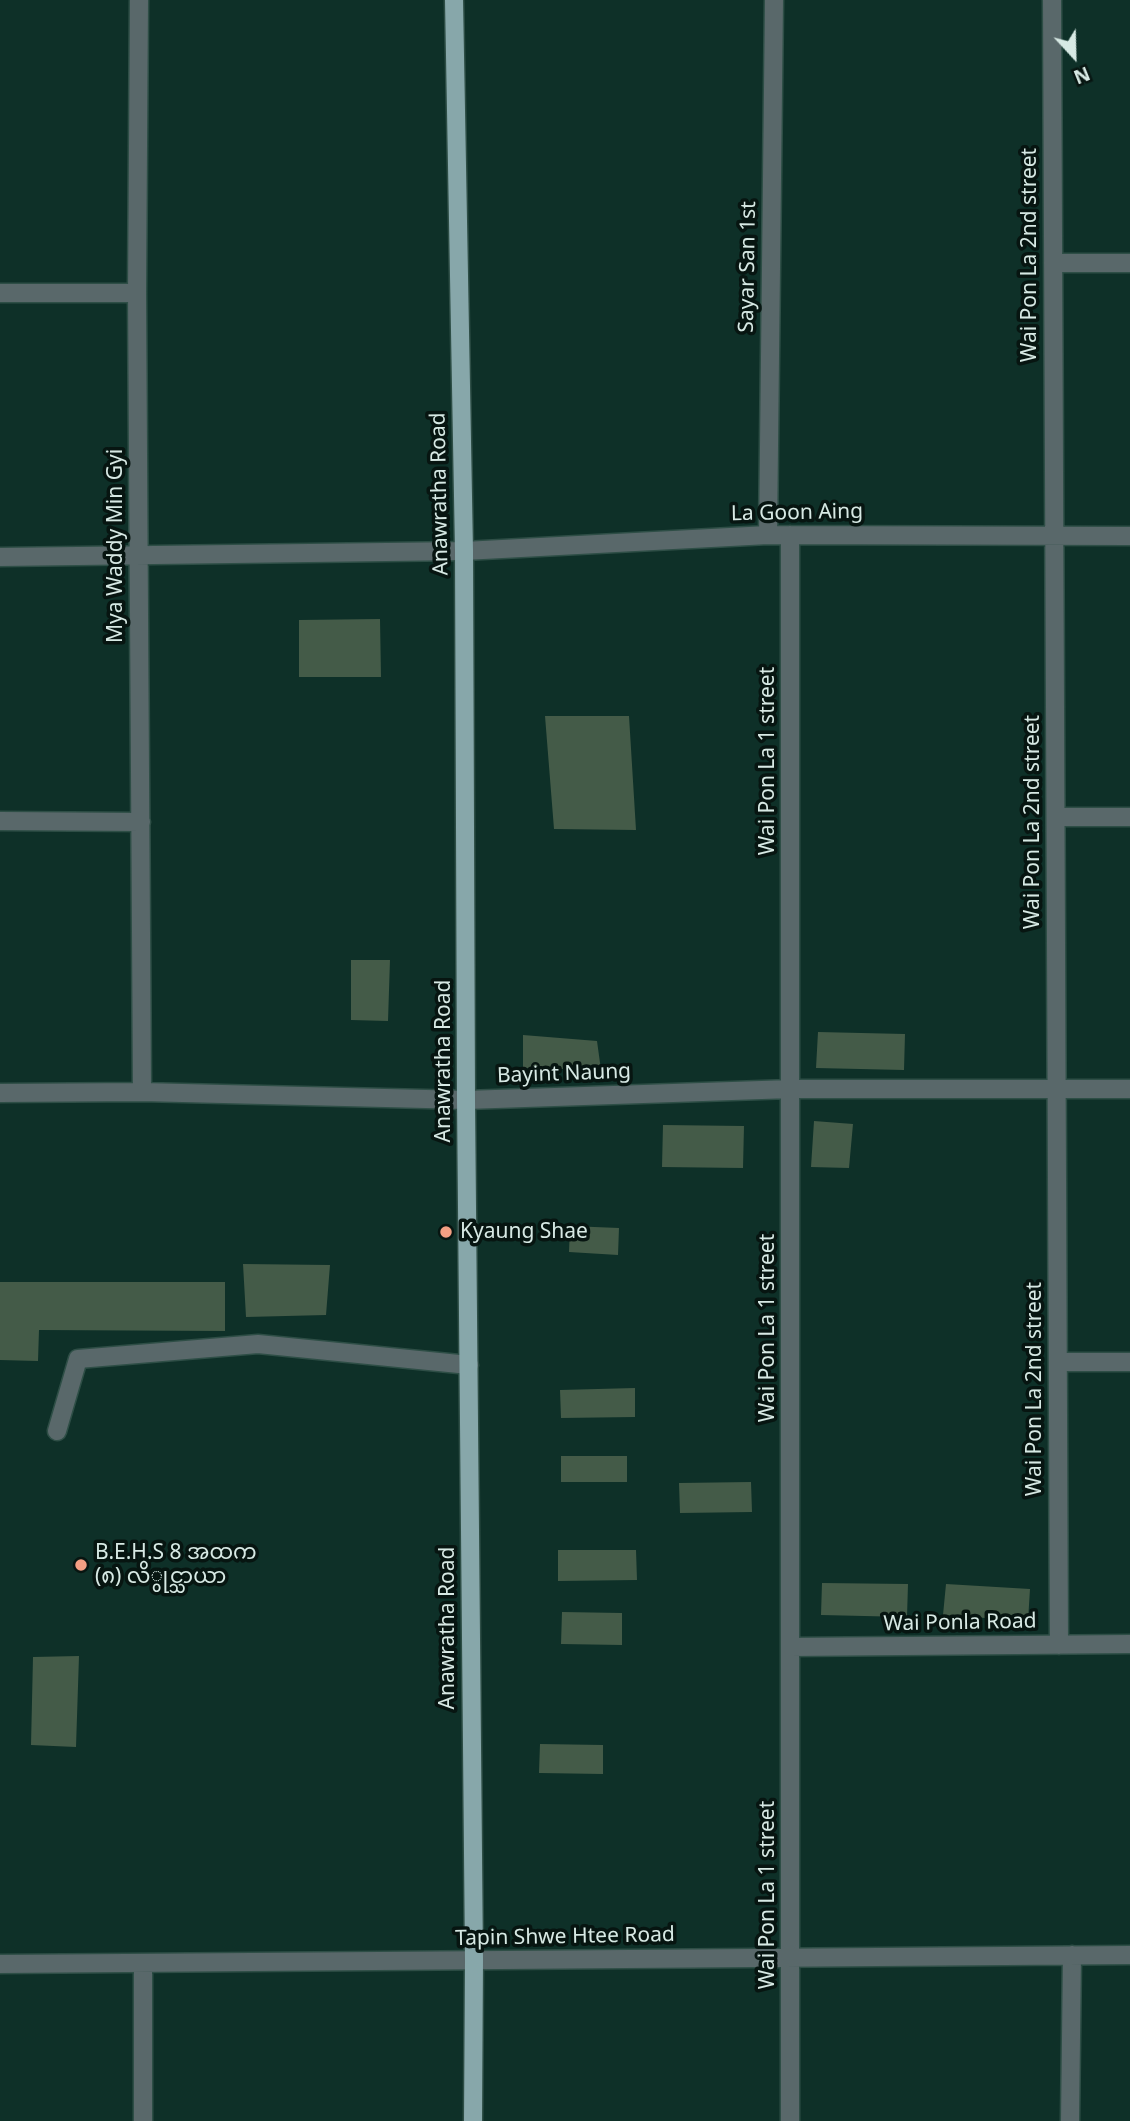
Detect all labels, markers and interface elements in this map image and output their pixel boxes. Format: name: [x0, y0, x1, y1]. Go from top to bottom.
north arrow: [1039, 21, 1109, 91]
text: N: [1070, 61, 1094, 90]
street label: Wai Pon La 2nd street: [1017, 148, 1043, 362]
street label: Sayar San 1st: [734, 201, 762, 333]
street label: Anawratha Road: [426, 412, 454, 576]
street label: Mya Waddy Min Gyi: [103, 449, 129, 643]
street label: La Goon Aing: [731, 499, 863, 527]
street label: Wai Pon La 1 street: [755, 667, 781, 855]
street label: Wai Pon La 2nd street: [1020, 715, 1046, 929]
street label: Anawratha Road: [431, 980, 457, 1142]
street label: Bayint Naung: [497, 1059, 631, 1089]
place label: Kyaung Shae: [460, 1219, 588, 1245]
marker: Kyaung Shae: [438, 1224, 454, 1240]
street label: Wai Pon La 1 street: [755, 1234, 781, 1422]
street label: Wai Pon La 2nd street: [1022, 1282, 1048, 1496]
place label: B.E.H.S 8 အထက (၈) လိွုင္သာယာ: [95, 1540, 257, 1590]
street label: Anawratha Road: [435, 1547, 461, 1709]
marker: B.E.H.S 8 အထက (၈) လိွုင္သာယာ: [73, 1557, 89, 1573]
street label: Wai Ponla Road: [883, 1609, 1037, 1637]
street label: Wai Pon La 1 street: [755, 1801, 781, 1989]
street label: Tapin Shwe Htee Road: [455, 1922, 675, 1952]

